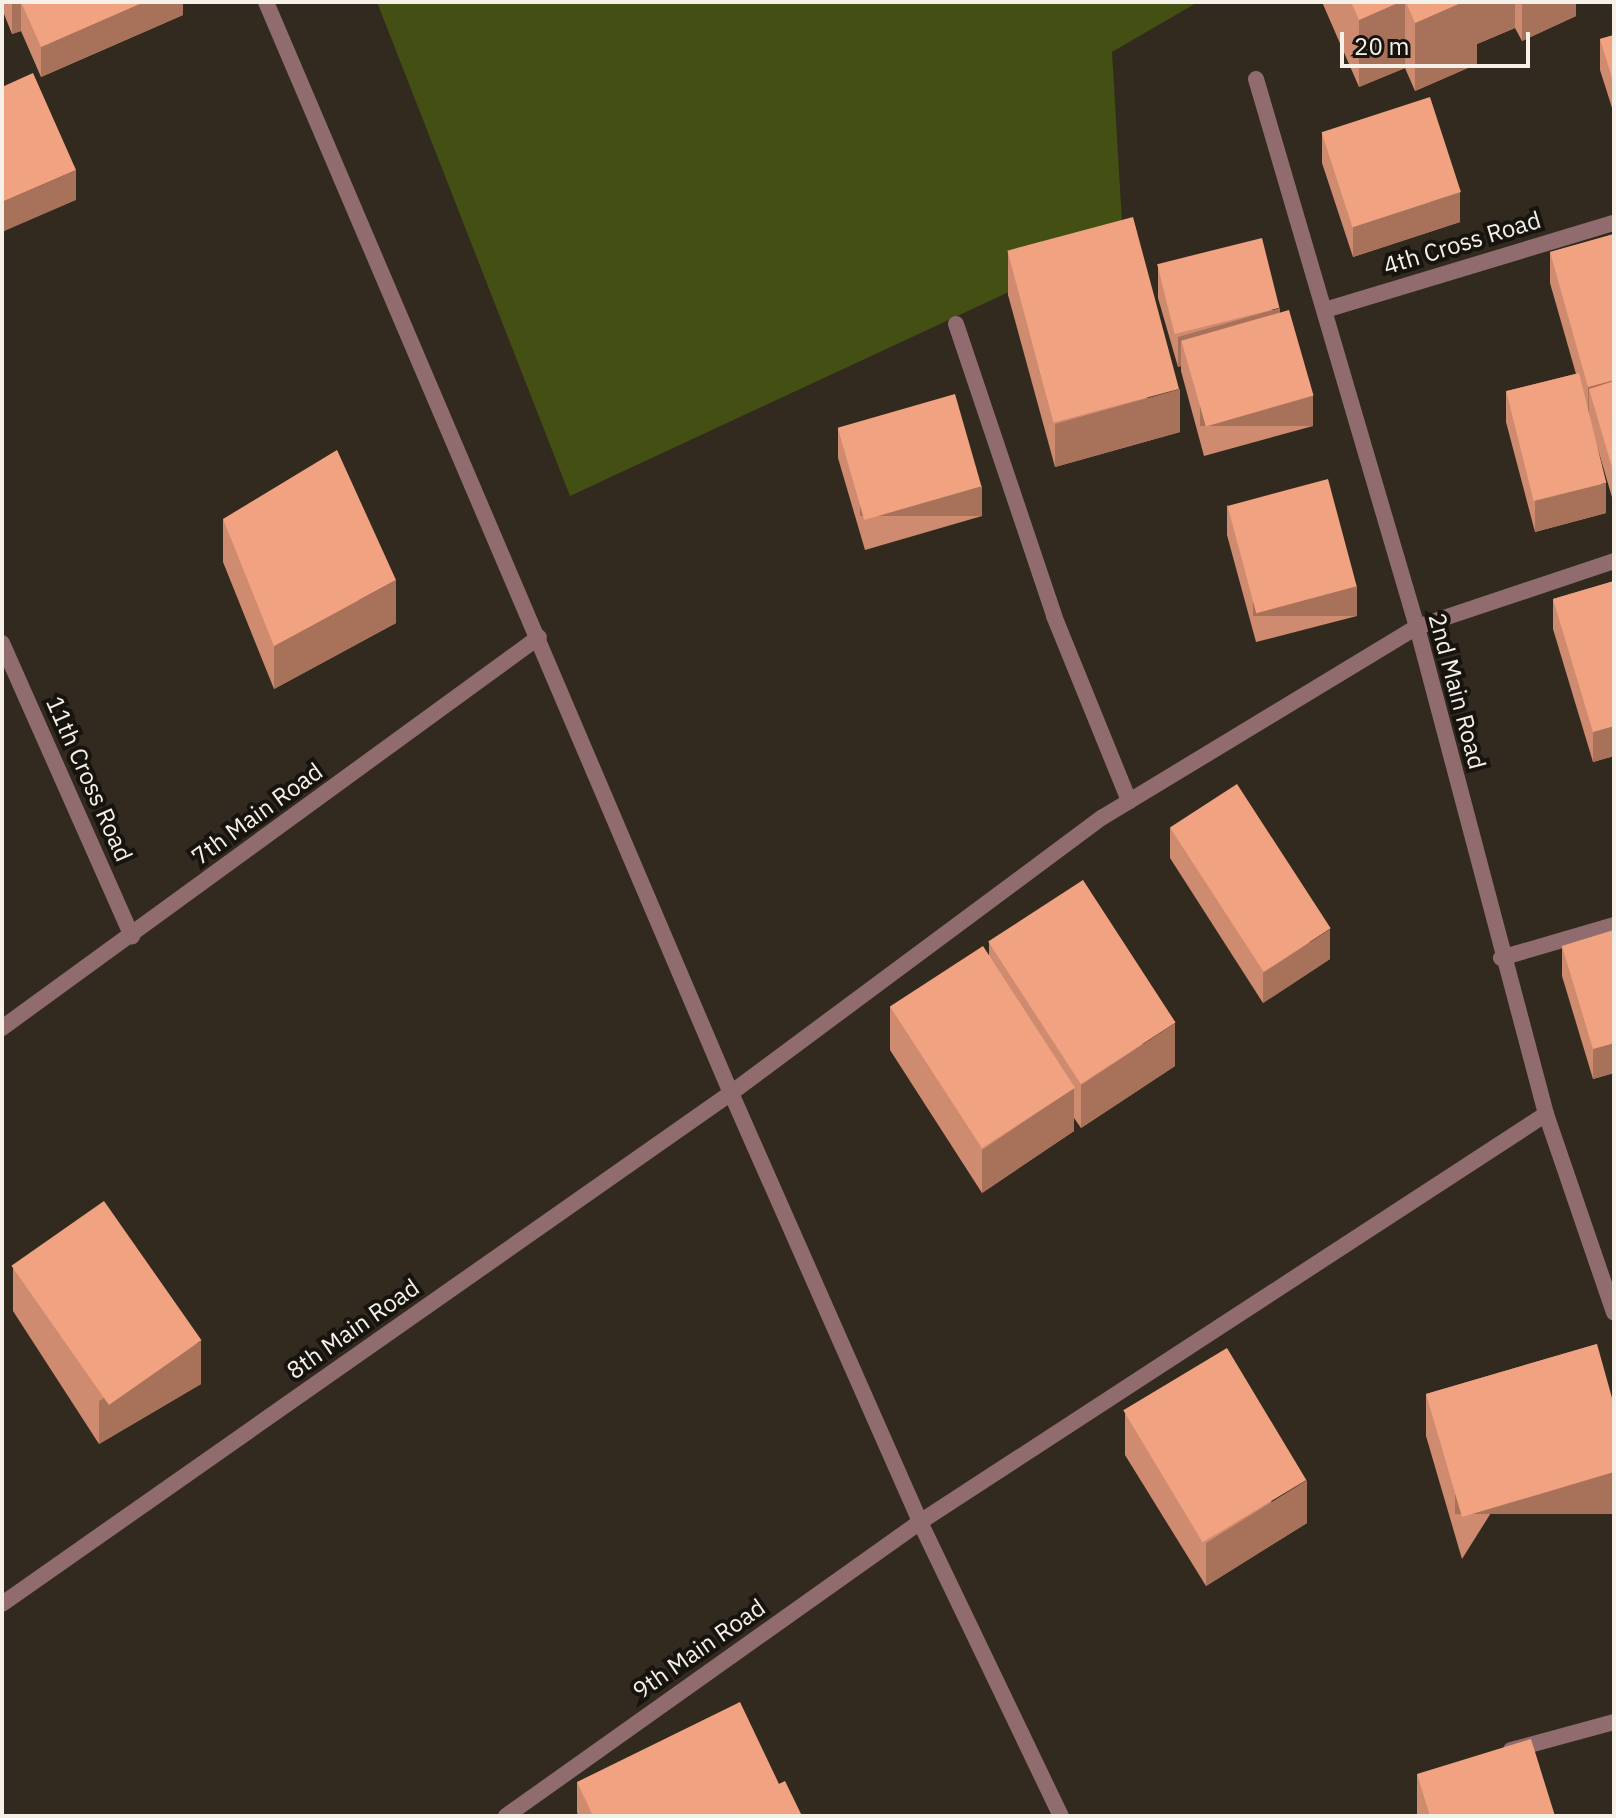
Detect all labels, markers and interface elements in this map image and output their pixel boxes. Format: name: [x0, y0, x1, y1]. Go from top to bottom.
scale bar: [1344, 16, 1534, 66]
text: 20 m: [1354, 30, 1409, 62]
street label: 4th Cross Road: [1380, 205, 1544, 281]
street label: 2nd Main Road: [1422, 610, 1492, 772]
street label: 11th Cross Road: [40, 692, 138, 866]
street label: 7th Main Road: [186, 757, 328, 871]
street label: 8th Main Road: [281, 1273, 425, 1385]
street label: 9th Main Road: [627, 1593, 771, 1705]

